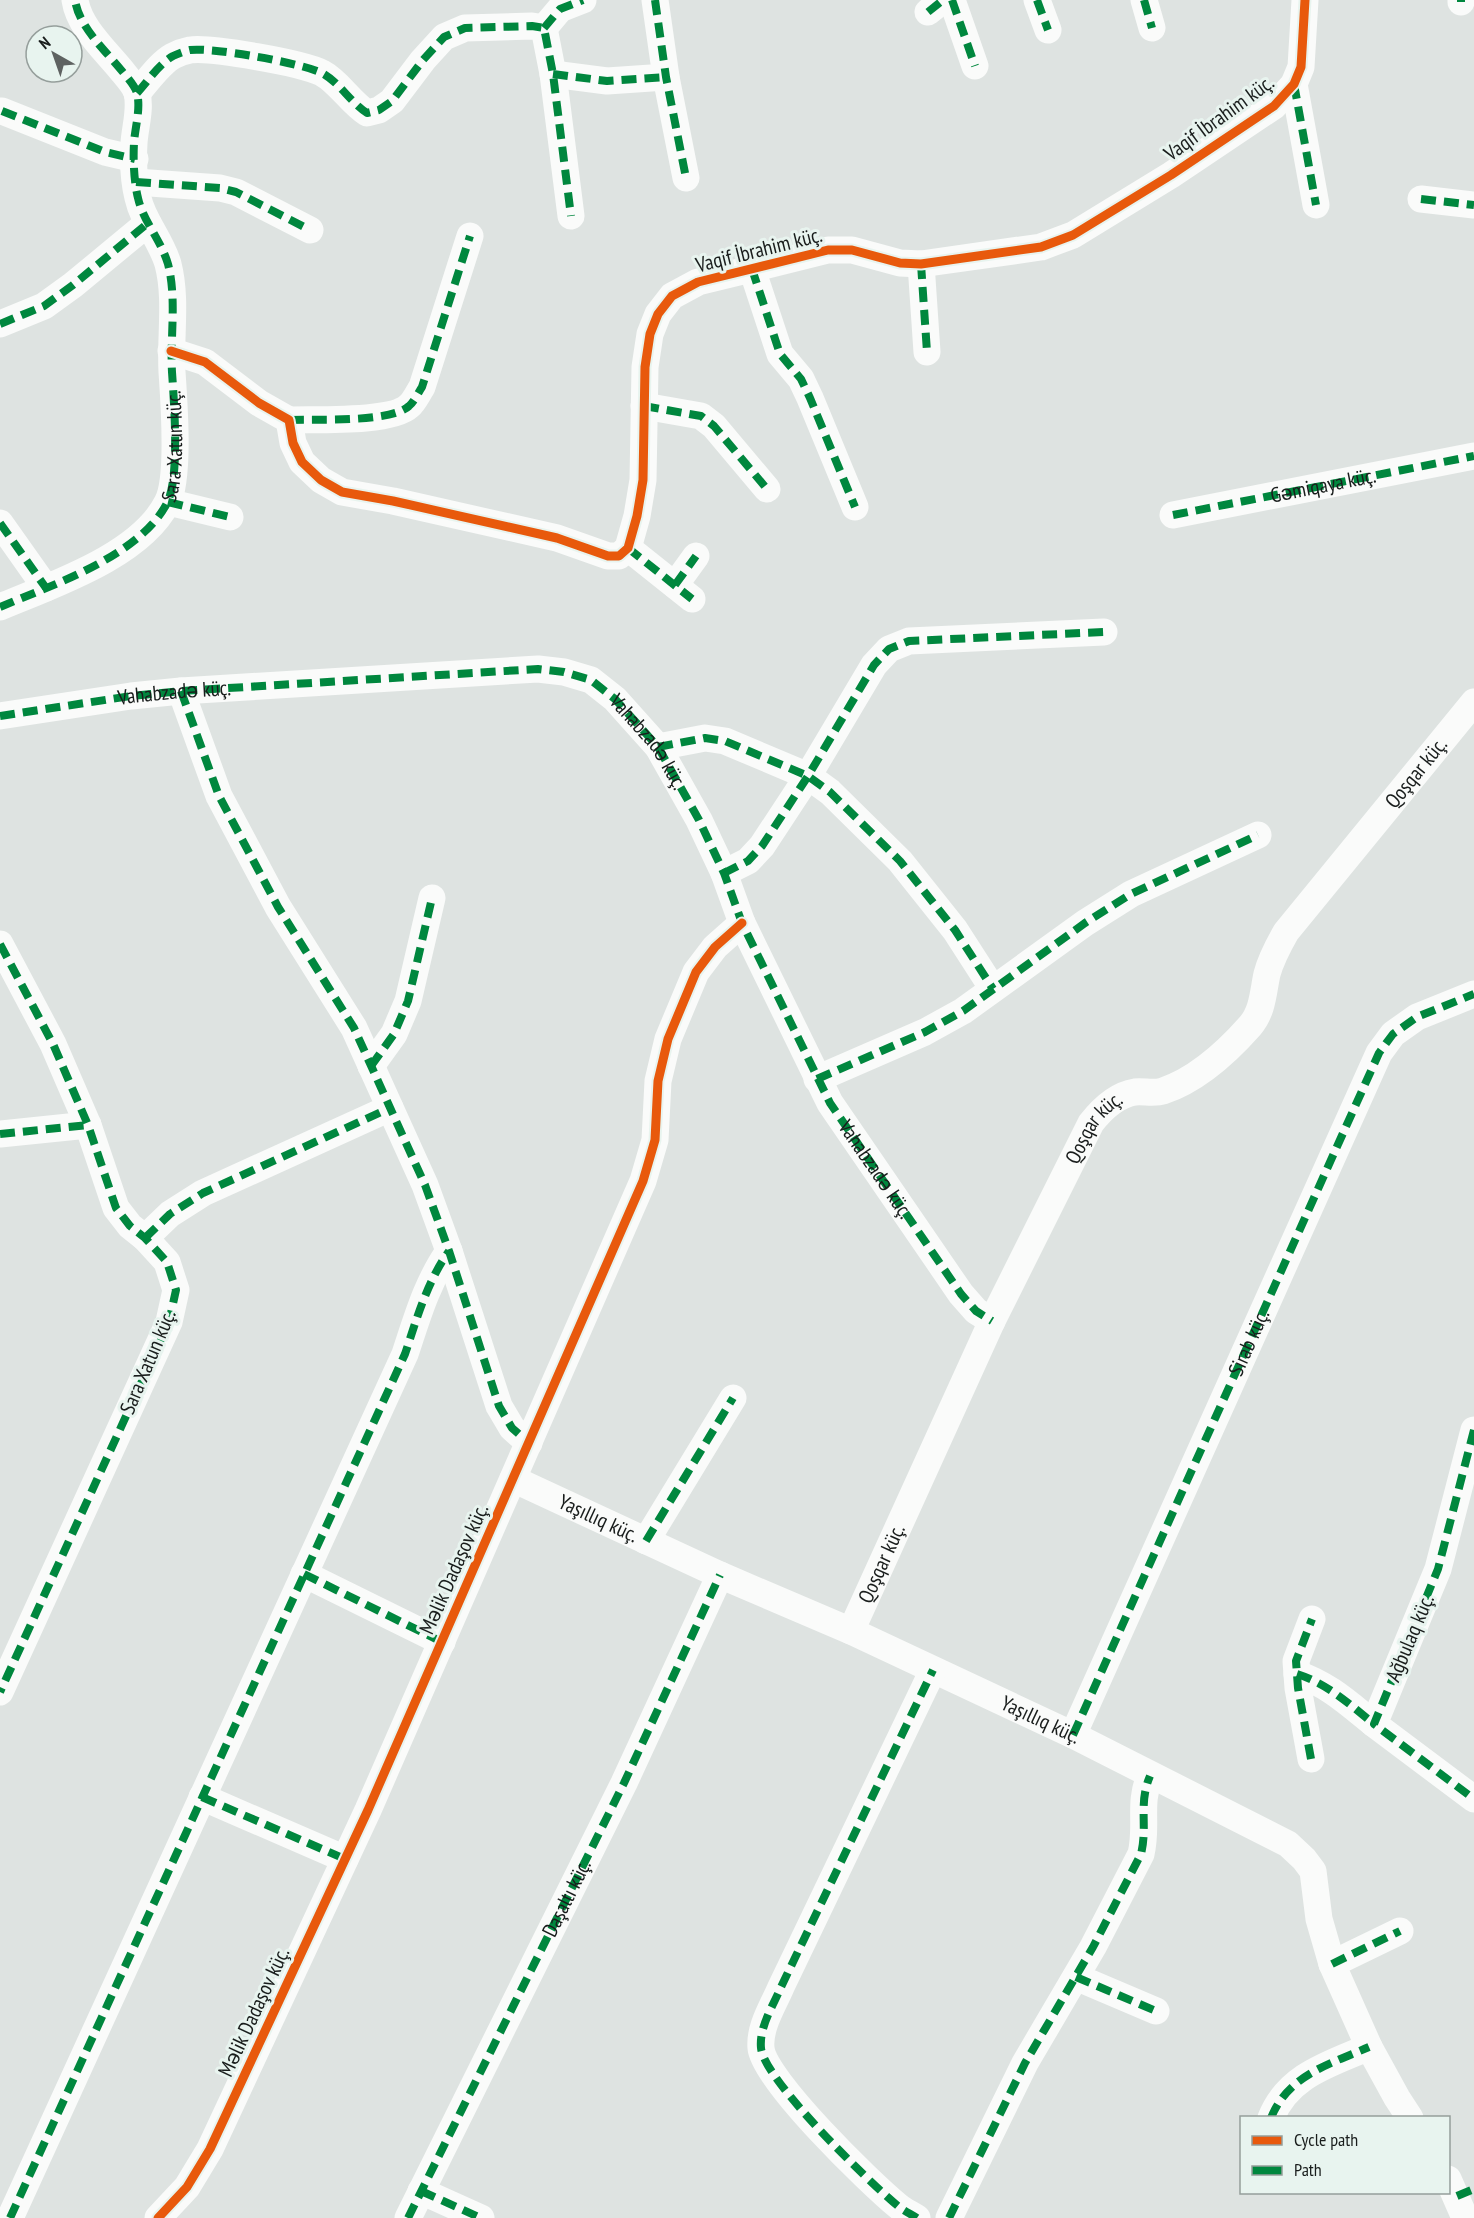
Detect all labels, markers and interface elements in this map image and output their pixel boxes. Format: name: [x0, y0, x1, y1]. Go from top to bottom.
north arrow: [24, 24, 84, 84]
text: N: [35, 32, 54, 53]
street label: Vaqif İbrahim küç.: [1158, 69, 1279, 167]
street label: Vaqif İbrahim küç.: [692, 221, 825, 278]
street label: Sara Xatun küç.: [155, 390, 188, 505]
street label: Gəmiqaya küç.: [1268, 462, 1378, 509]
street label: Vahabzadə küç.: [115, 674, 232, 711]
street label: Vahabzadə küç.: [603, 687, 693, 794]
street label: Qoşqar küç.: [1379, 732, 1453, 814]
street label: Qoşqar küç.: [1059, 1084, 1127, 1168]
street label: Vahabzadə küç.: [832, 1114, 919, 1223]
street label: Sara Xatun küç.: [113, 1305, 182, 1418]
street label: Sirab küç.: [1222, 1305, 1275, 1380]
street label: Yaşıllıq küç.: [554, 1488, 643, 1548]
street label: Məlik Dadaşov küç.: [413, 1499, 494, 1638]
street label: Qoşqar küç.: [852, 1520, 911, 1607]
street label: Ağbulaq küç.: [1379, 1590, 1440, 1686]
street label: Yaşıllıq küç.: [997, 1689, 1085, 1750]
street label: Daşaltı küç.: [536, 1855, 597, 1941]
street label: Məlik Dadaşov küç.: [212, 1943, 295, 2081]
legend: [1240, 2116, 1450, 2194]
text: Cycle path: [1294, 2128, 1358, 2151]
text: Path: [1294, 2158, 1322, 2181]

